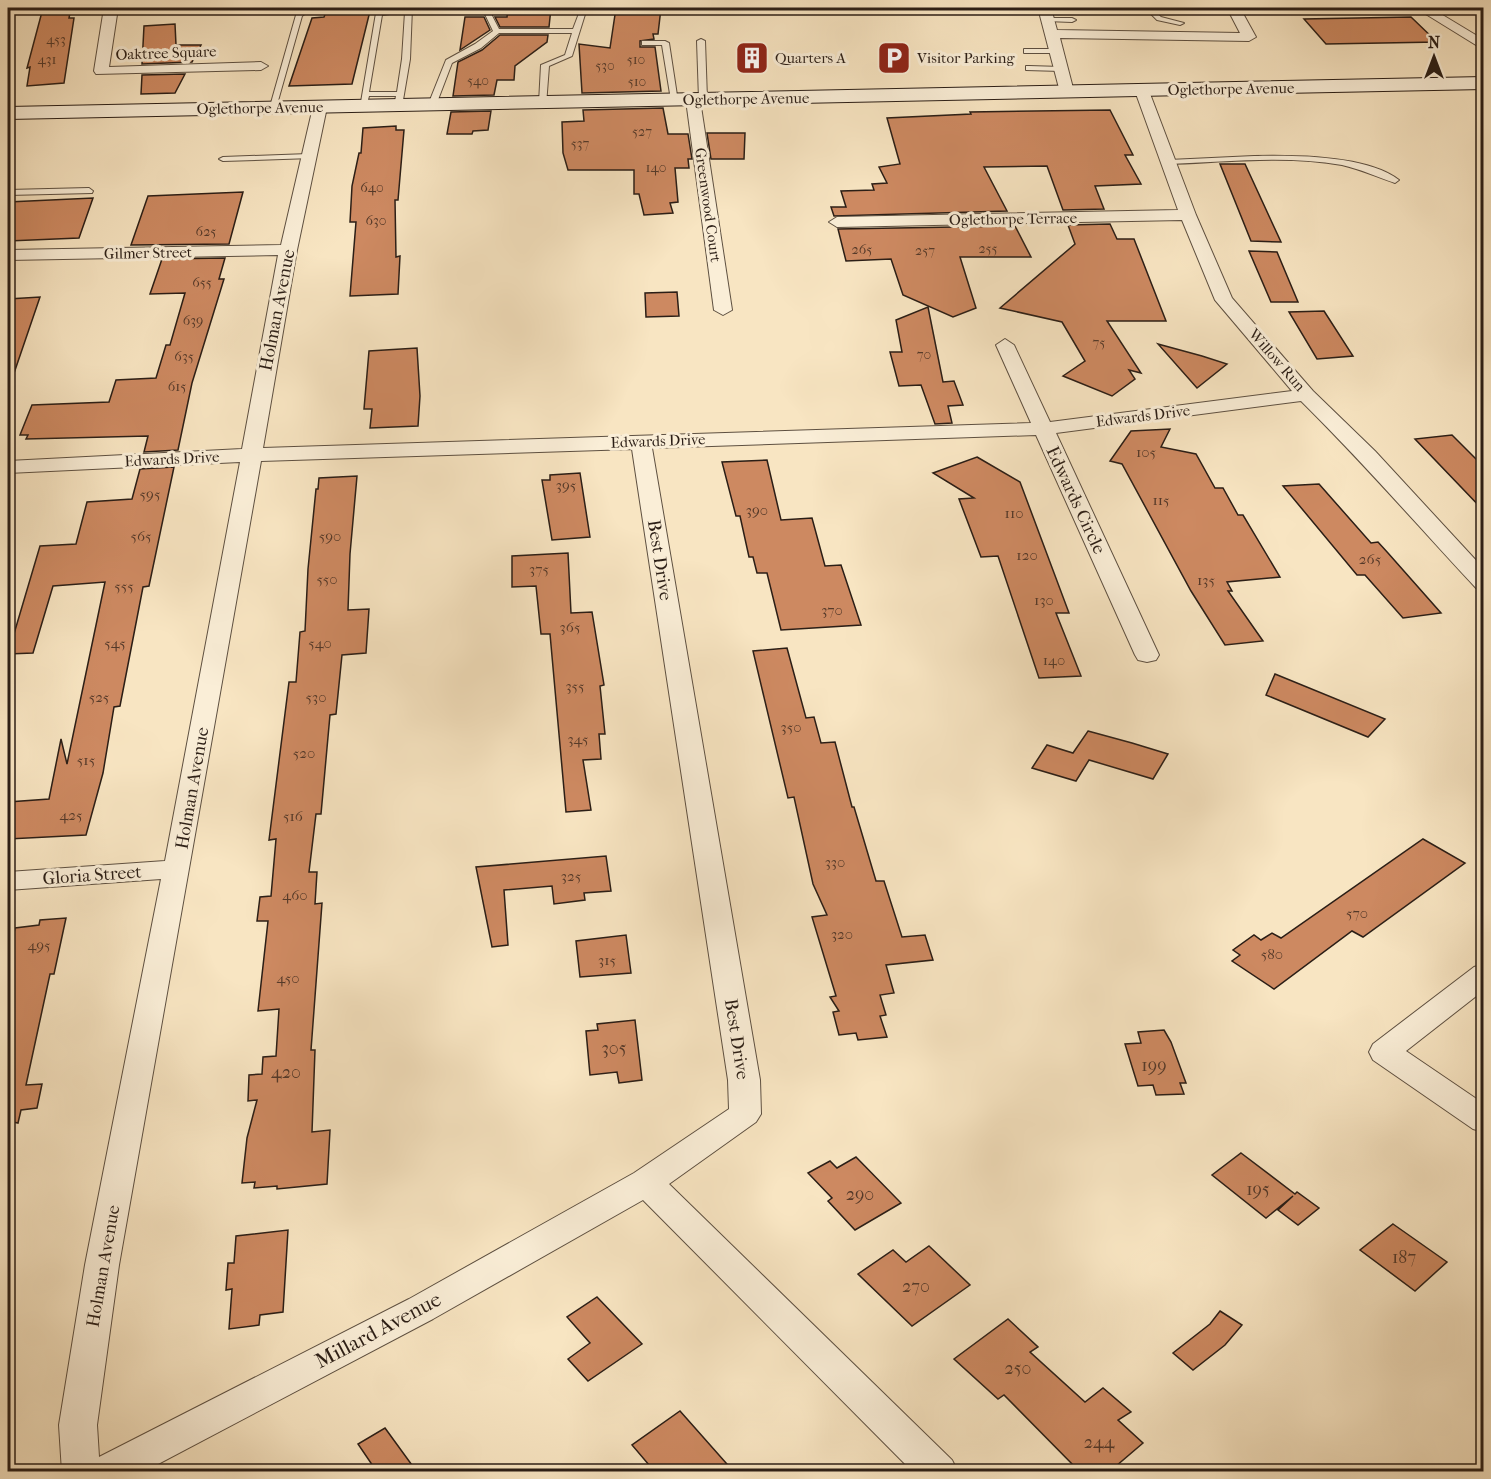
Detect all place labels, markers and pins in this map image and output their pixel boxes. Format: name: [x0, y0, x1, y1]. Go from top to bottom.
building icon: Quarters A: [734, 40, 770, 76]
parking icon: Visitor Parking: [876, 40, 912, 76]
place label: Quarters A: [775, 49, 846, 67]
place label: Visitor Parking: [916, 49, 1015, 67]

